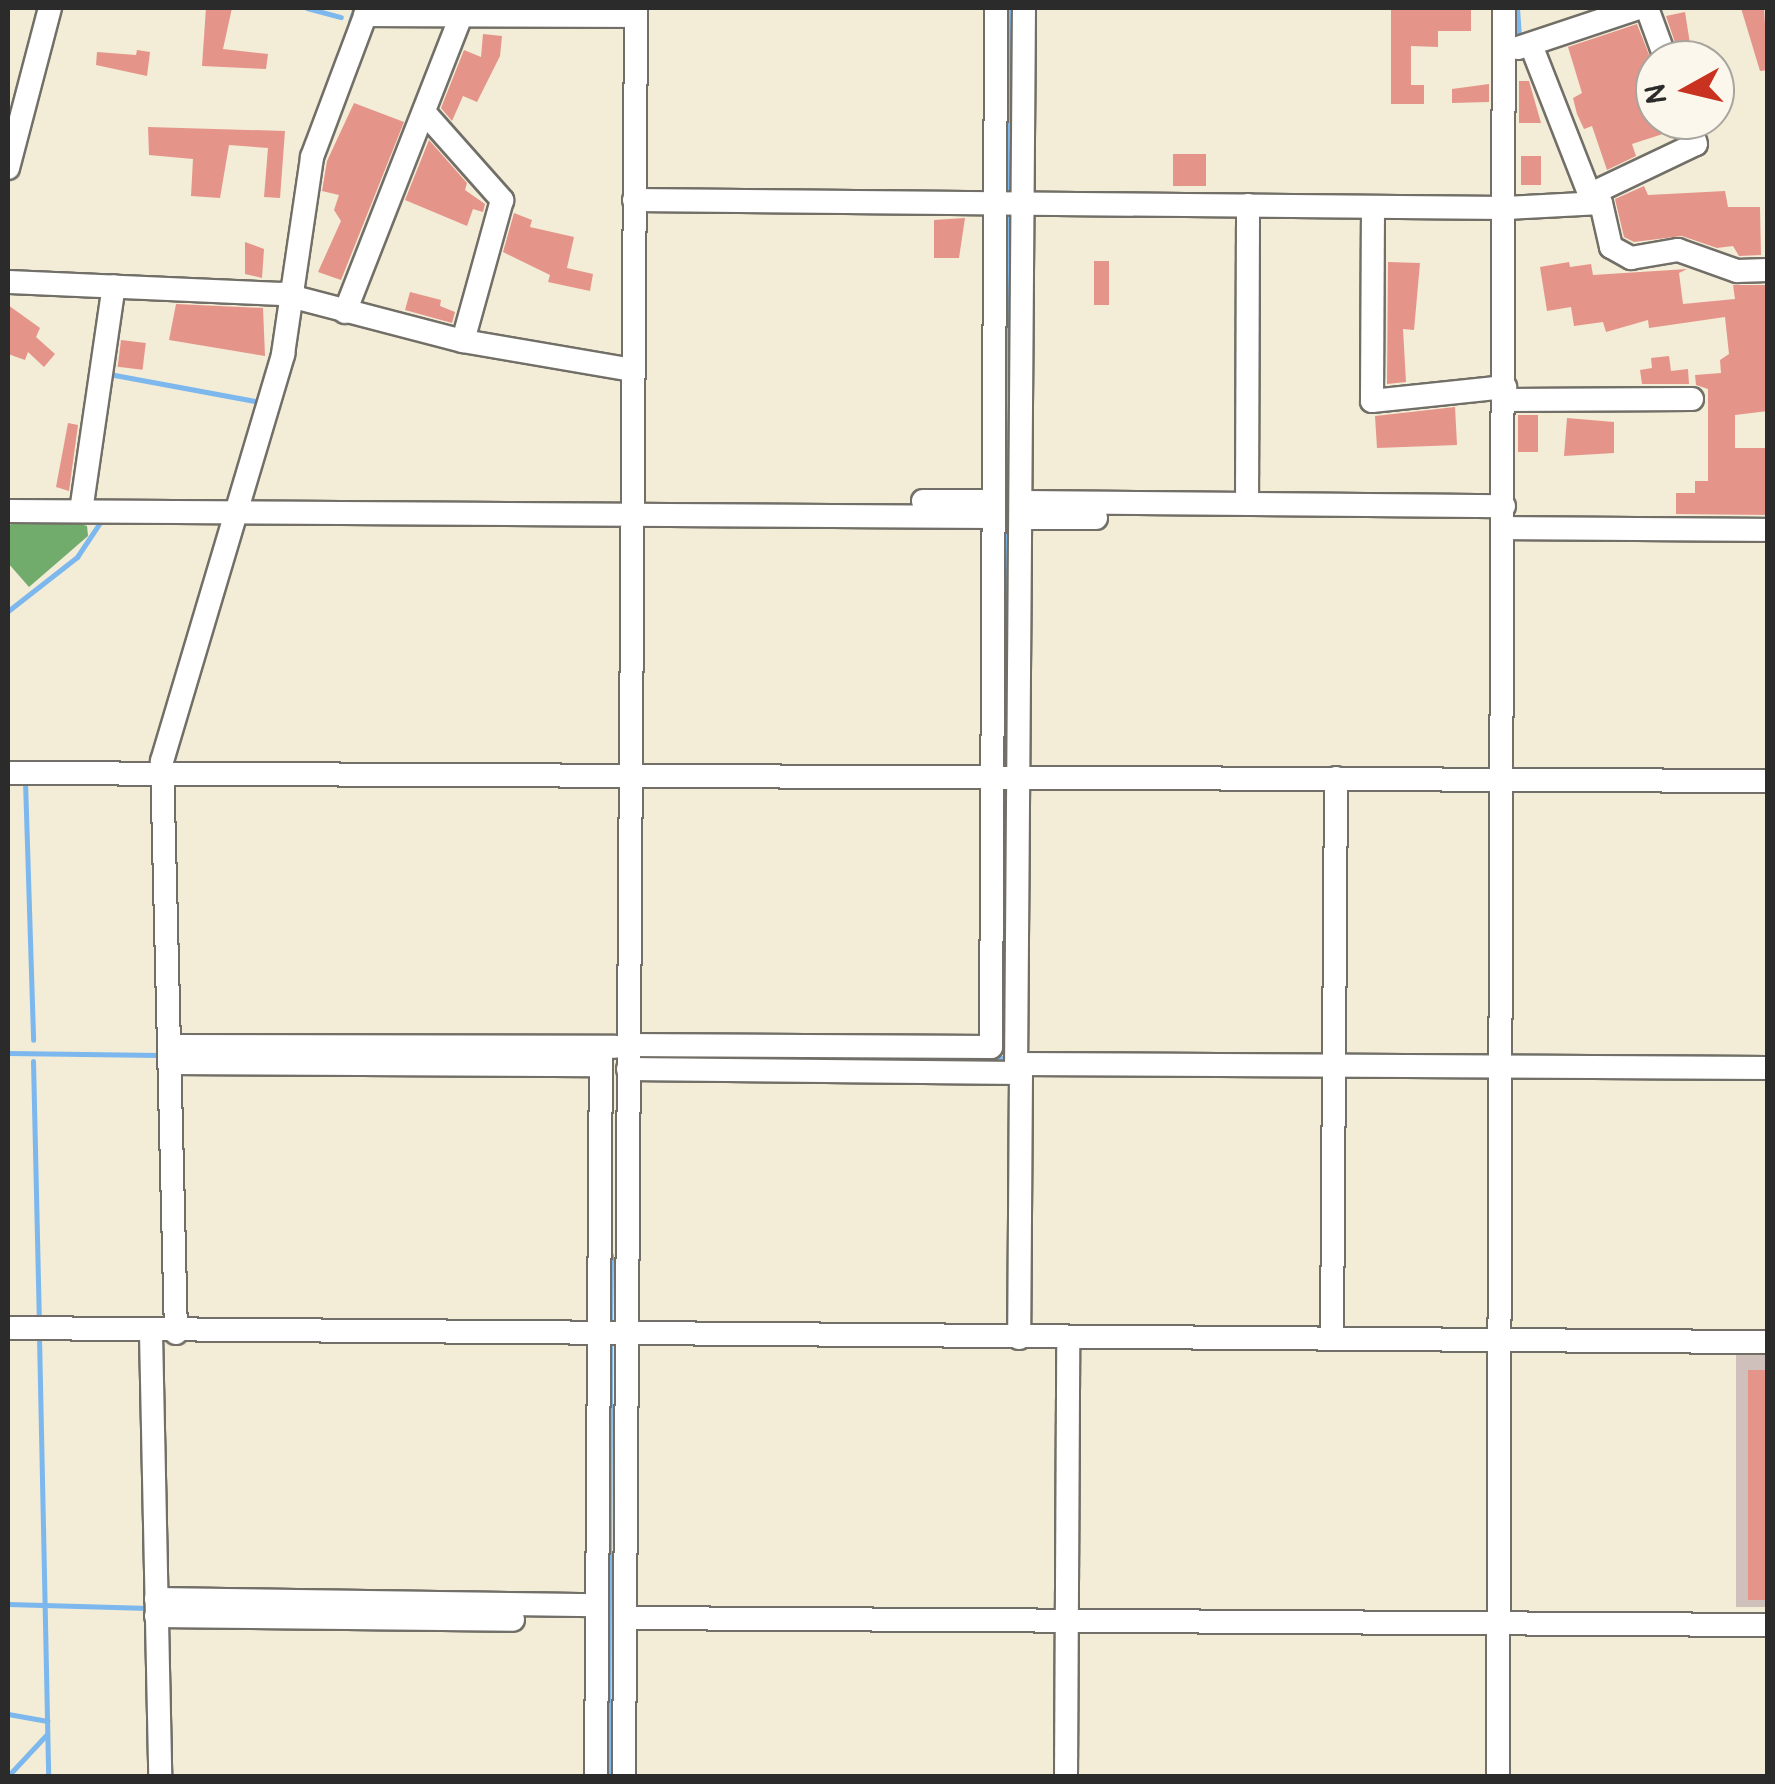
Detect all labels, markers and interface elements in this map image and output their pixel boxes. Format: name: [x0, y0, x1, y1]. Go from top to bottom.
north arrow: [1635, 40, 1735, 140]
text: N: [1638, 82, 1675, 106]

